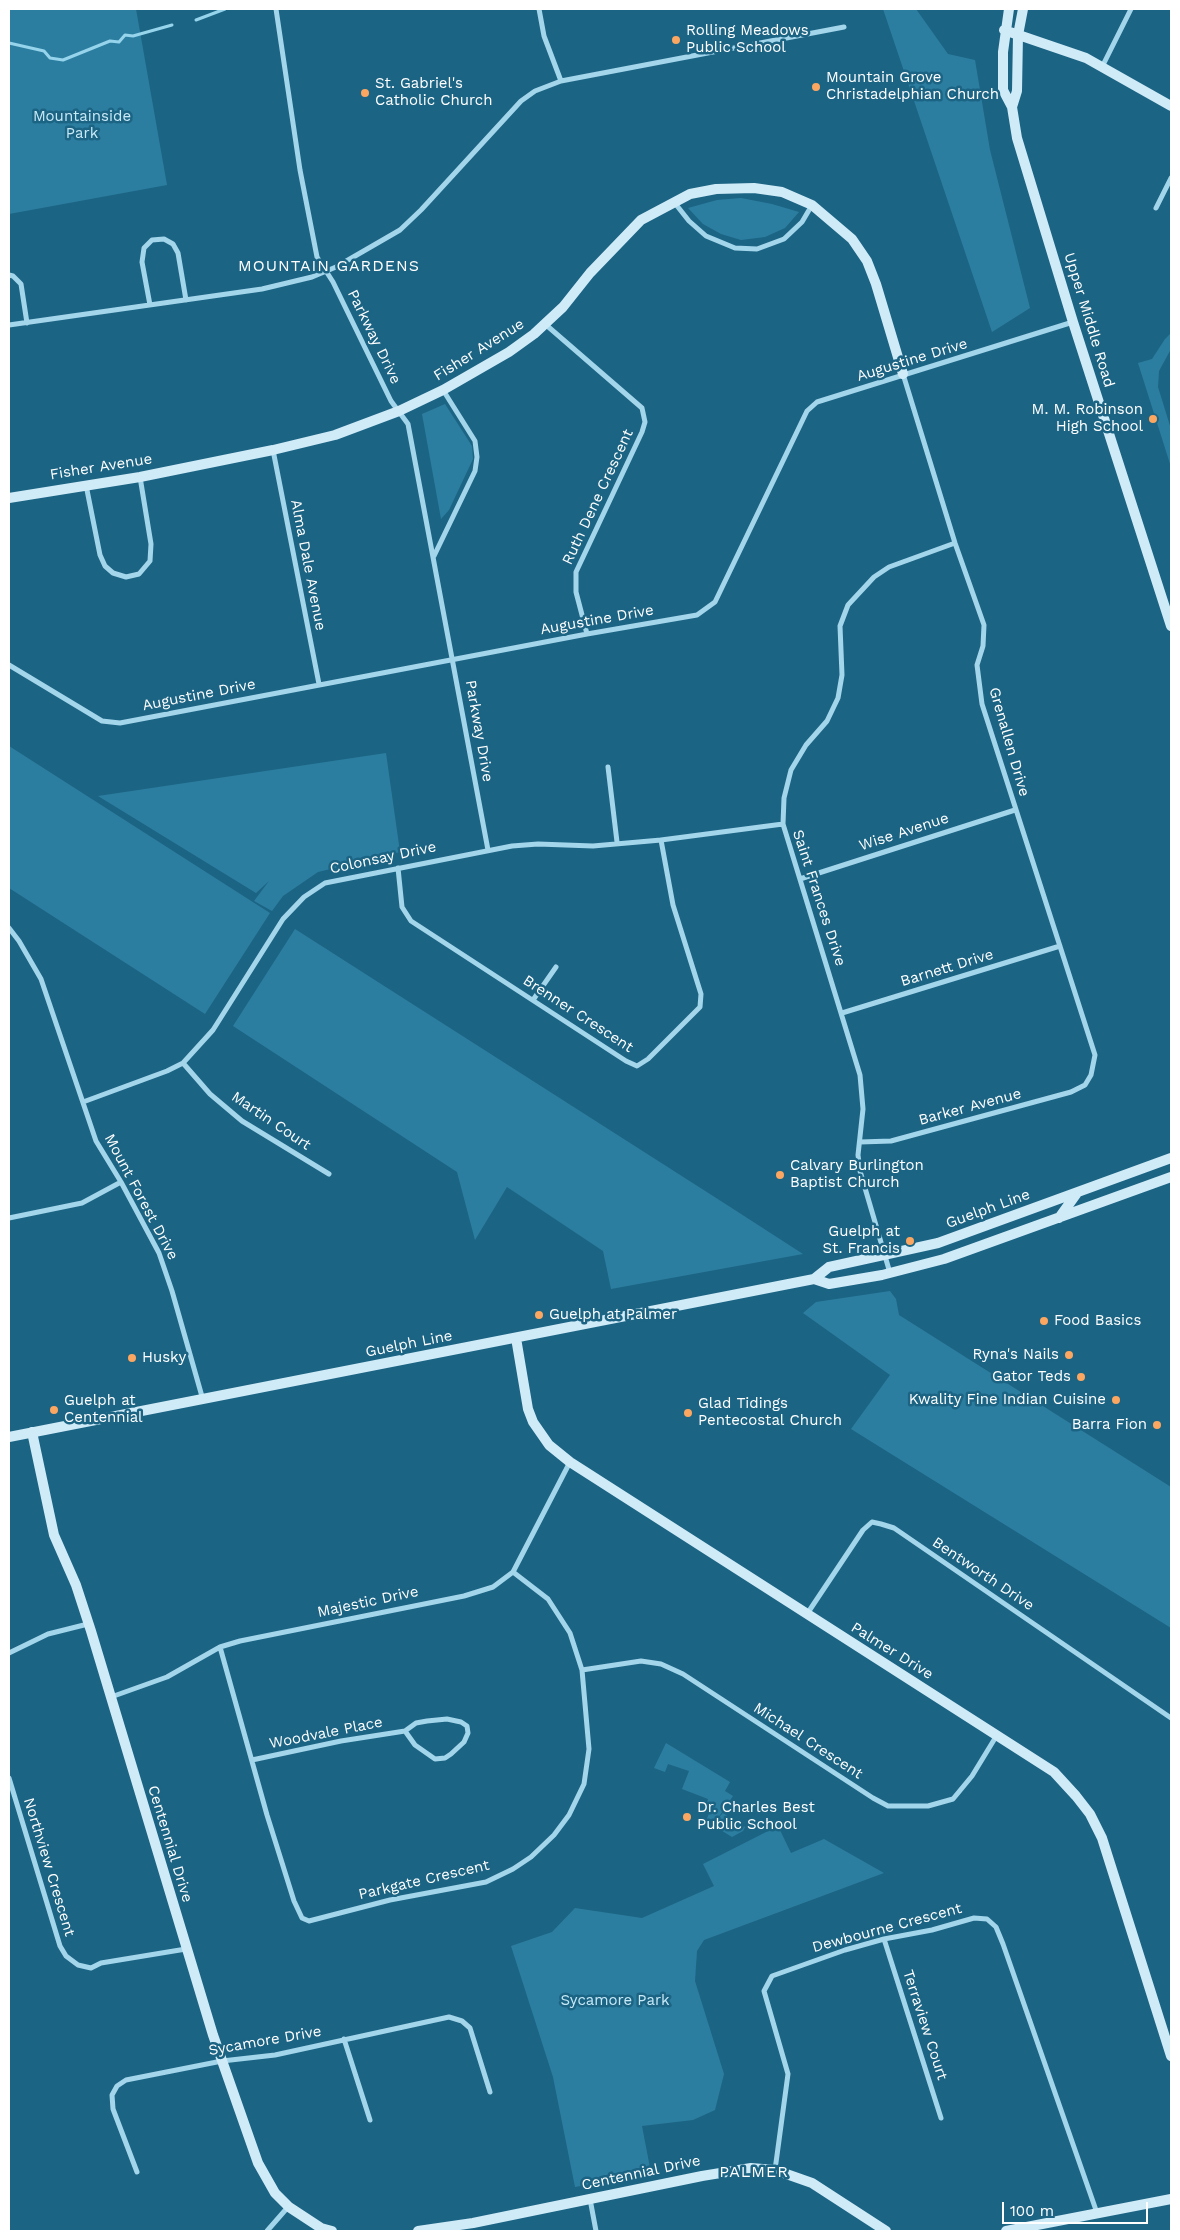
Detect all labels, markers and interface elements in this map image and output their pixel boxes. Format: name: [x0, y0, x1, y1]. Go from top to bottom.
place label: Rolling Meadows Public School: [686, 22, 809, 57]
marker: Rolling Meadows Public School: [670, 34, 682, 46]
place label: Mountain Grove Christadelphian Church: [826, 69, 999, 104]
place label: St. Gabriel's Catholic Church: [375, 75, 493, 110]
marker: Mountain Grove Christadelphian Church: [810, 81, 822, 93]
marker: St. Gabriel's Catholic Church: [359, 87, 371, 99]
park label: Mountainside Park: [33, 108, 131, 143]
street label: Upper Middle Road: [1060, 251, 1118, 389]
district label: MOUNTAIN GARDENS: [236, 256, 422, 276]
street label: Parkway Drive: [343, 287, 405, 387]
street label: Fisher Avenue: [430, 315, 528, 385]
street label: Augustine Drive: [854, 335, 970, 385]
place label: M. M. Robinson High School: [1032, 401, 1143, 436]
marker: M. M. Robinson High School: [1147, 413, 1159, 425]
street label: Ruth Dene Crescent: [559, 426, 637, 568]
street label: Fisher Avenue: [49, 450, 153, 484]
street label: Alma Dale Avenue: [286, 498, 330, 632]
street label: Augustine Drive: [539, 601, 655, 639]
street label: Augustine Drive: [141, 675, 257, 715]
street label: Parkway Drive: [461, 679, 497, 783]
street label: Grenallen Drive: [985, 685, 1033, 799]
street label: Wise Avenue: [857, 809, 951, 855]
street label: Saint Frances Drive: [788, 828, 850, 968]
street label: Colonsay Drive: [328, 838, 438, 878]
street label: Barnett Drive: [898, 945, 996, 991]
street label: Brenner Crescent: [519, 972, 637, 1056]
street label: Barker Avenue: [917, 1085, 1023, 1129]
street label: Martin Court: [228, 1088, 314, 1154]
street label: Mount Forest Drive: [100, 1131, 182, 1263]
place label: Calvary Burlington Baptist Church: [790, 1157, 924, 1192]
marker: Calvary Burlington Baptist Church: [774, 1169, 786, 1181]
street label: Guelph Line: [944, 1185, 1032, 1233]
place label: Guelph at St. Francis: [822, 1223, 900, 1258]
marker: Guelph at St. Francis: [904, 1235, 916, 1247]
place label: Guelph at Palmer: [549, 1306, 677, 1324]
marker: Guelph at Palmer: [533, 1309, 545, 1321]
place label: Food Basics: [1054, 1312, 1141, 1330]
marker: Food Basics: [1038, 1315, 1050, 1327]
street label: Guelph Line: [364, 1327, 454, 1361]
place label: Ryna's Nails: [972, 1346, 1059, 1364]
place label: Husky: [142, 1349, 186, 1367]
marker: Ryna's Nails: [1063, 1349, 1075, 1361]
marker: Husky: [126, 1352, 138, 1364]
place label: Gator Teds: [992, 1368, 1071, 1386]
marker: Gator Teds: [1075, 1371, 1087, 1383]
place label: Kwality Fine Indian Cuisine: [909, 1391, 1106, 1409]
place label: Guelph at Centennial: [64, 1392, 143, 1427]
marker: Kwality Fine Indian Cuisine: [1110, 1394, 1122, 1406]
place label: Glad Tidings Pentecostal Church: [698, 1395, 842, 1430]
marker: Guelph at Centennial: [48, 1404, 60, 1416]
marker: Glad Tidings Pentecostal Church: [682, 1407, 694, 1419]
place label: Barra Fion: [1072, 1416, 1147, 1434]
marker: Barra Fion: [1151, 1419, 1163, 1431]
street label: Bentworth Drive: [929, 1533, 1037, 1615]
street label: Majestic Drive: [316, 1583, 420, 1621]
street label: Palmer Drive: [847, 1619, 937, 1683]
street label: Michael Crescent: [750, 1699, 866, 1783]
street label: Woodvale Place: [268, 1713, 384, 1753]
street label: Centennial Drive: [144, 1783, 196, 1905]
street label: Northview Crescent: [19, 1795, 79, 1939]
place label: Dr. Charles Best Public School: [697, 1799, 815, 1834]
marker: Dr. Charles Best Public School: [681, 1811, 693, 1823]
street label: Parkgate Crescent: [357, 1856, 491, 1904]
street label: Dewbourne Crescent: [810, 1899, 964, 1957]
street label: Terraview Court: [899, 1968, 951, 2082]
park label: Sycamore Park: [560, 1992, 670, 2010]
street label: Sycamore Drive: [207, 2022, 323, 2060]
street label: Centennial Drive: [580, 2152, 702, 2194]
district label: PALMER: [718, 2162, 790, 2182]
scale bar: [1005, 2192, 1151, 2224]
text: 100 m: [1010, 2202, 1054, 2220]

